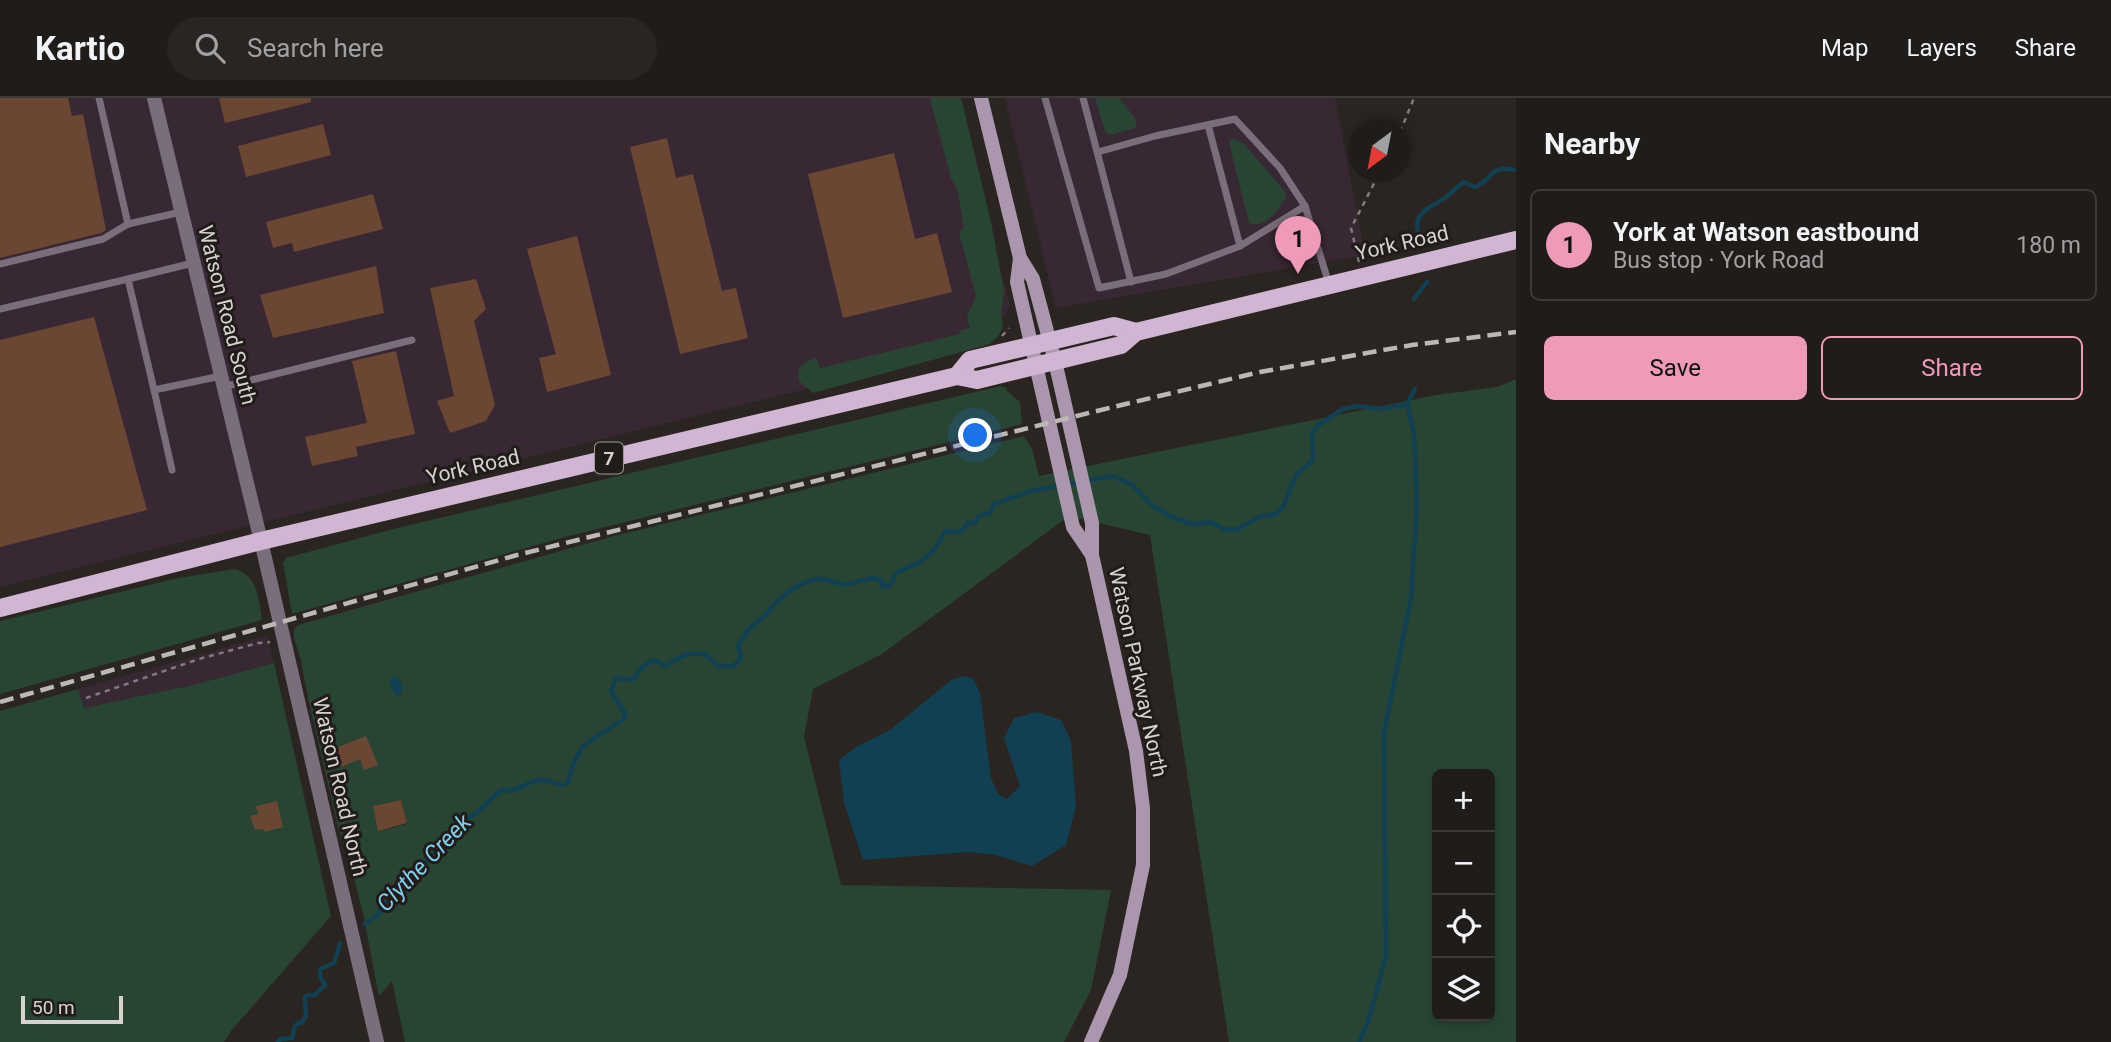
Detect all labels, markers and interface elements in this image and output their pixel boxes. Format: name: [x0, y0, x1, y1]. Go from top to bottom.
search box: [167, 17, 657, 80]
text: Kartio: [35, 29, 125, 68]
icon: search: [191, 29, 229, 67]
text: Search here: [247, 33, 384, 63]
text: Map: [1821, 34, 1869, 62]
text: Layers: [1907, 34, 1977, 62]
text: Share: [2015, 34, 2076, 62]
north arrow: [1348, 119, 1411, 182]
text: Nearby: [1544, 126, 1640, 161]
pin: 1: [1275, 216, 1321, 274]
text: York at Watson eastbound: [1613, 217, 1919, 247]
street label: York Road: [1353, 221, 1451, 265]
street label: Watson Road South: [193, 223, 261, 407]
text: 1: [1562, 232, 1576, 259]
text: 180 m: [2016, 232, 2081, 259]
text: Bus stop · York Road: [1613, 247, 1824, 274]
button: Save: [1544, 336, 1807, 400]
button: Share: [1821, 336, 2083, 400]
your location: [958, 418, 992, 452]
road number: 7: [595, 442, 623, 474]
street label: York Road: [424, 445, 522, 489]
street label: Watson Parkway North: [1104, 565, 1172, 779]
street label: Watson Road North: [308, 695, 372, 879]
map controls: [1432, 769, 1495, 1021]
button: +: [1432, 769, 1495, 832]
water label: Clythe Creek: [371, 808, 477, 917]
button: −: [1432, 832, 1495, 895]
button: locate: [1432, 895, 1495, 958]
button: layers: [1432, 958, 1495, 1021]
scale bar: [21, 993, 122, 1025]
text: 50 m: [32, 996, 75, 1019]

